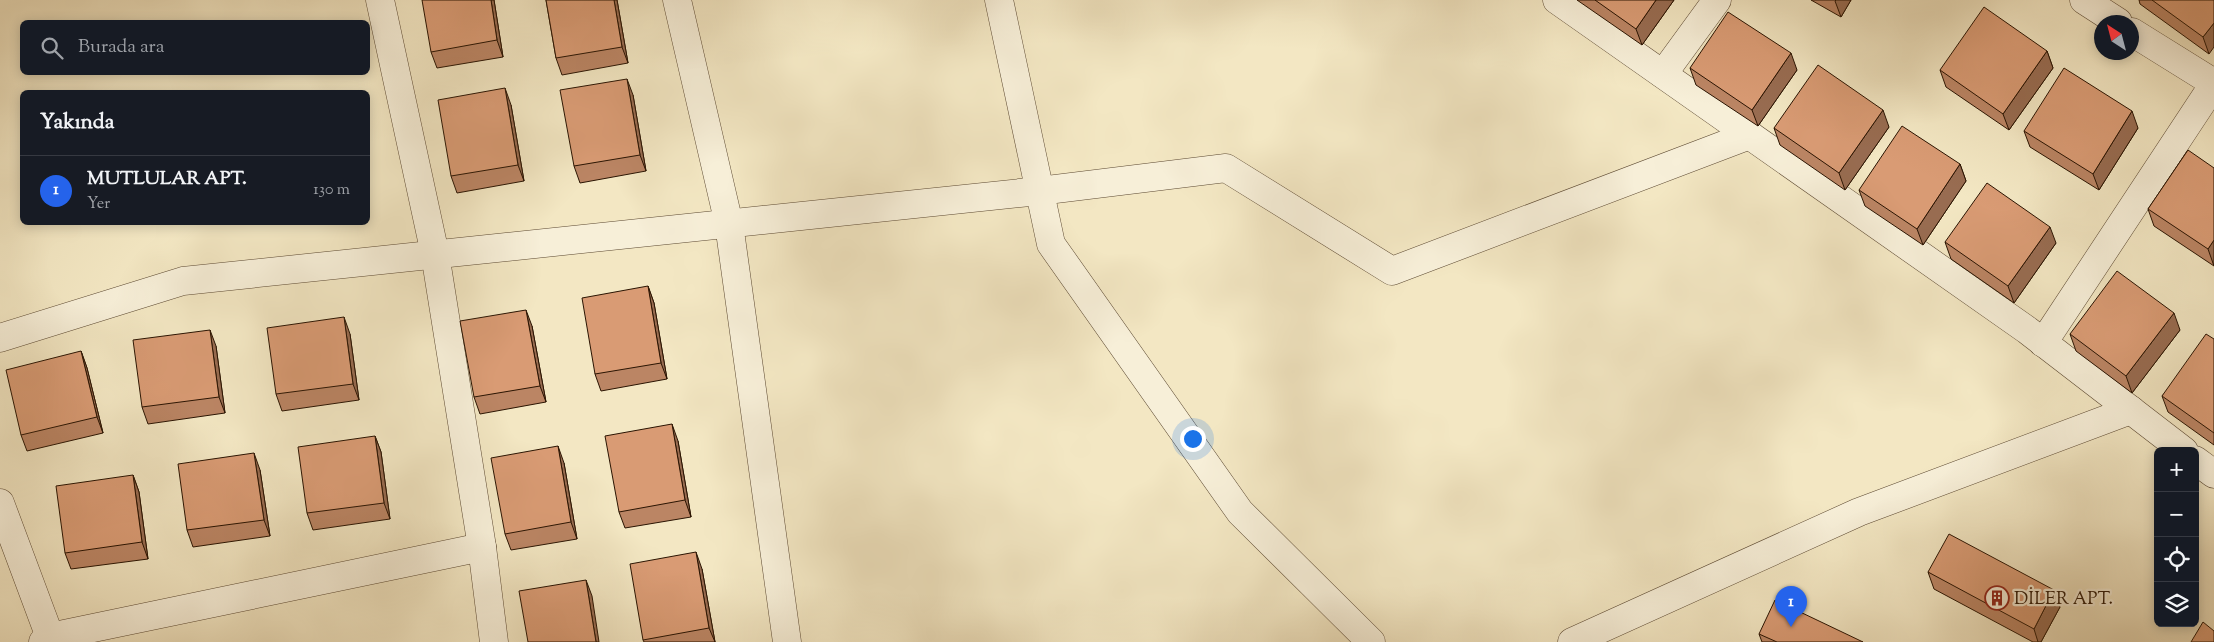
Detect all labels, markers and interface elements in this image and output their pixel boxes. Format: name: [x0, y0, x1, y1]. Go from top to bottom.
north arrow: [2094, 15, 2139, 60]
search box: [20, 20, 370, 75]
icon: search: [38, 34, 66, 62]
text: Burada ara: [78, 34, 164, 61]
text: Yakında: [40, 108, 114, 138]
text: MUTLULAR APT.: [87, 166, 247, 193]
text: 1: [53, 179, 59, 202]
text: 130 m: [313, 179, 350, 202]
text: Yer: [87, 193, 110, 216]
your location: [1180, 426, 1206, 452]
map controls: [2154, 447, 2199, 627]
button: +: [2154, 447, 2199, 492]
button: −: [2154, 492, 2199, 537]
button: locate: [2154, 537, 2199, 582]
button: layers: [2154, 582, 2199, 627]
building icon: DİLER APT.: [1984, 585, 2010, 611]
pin: 1: [1775, 586, 1807, 627]
place label: DİLER APT.: [2014, 587, 2113, 613]

